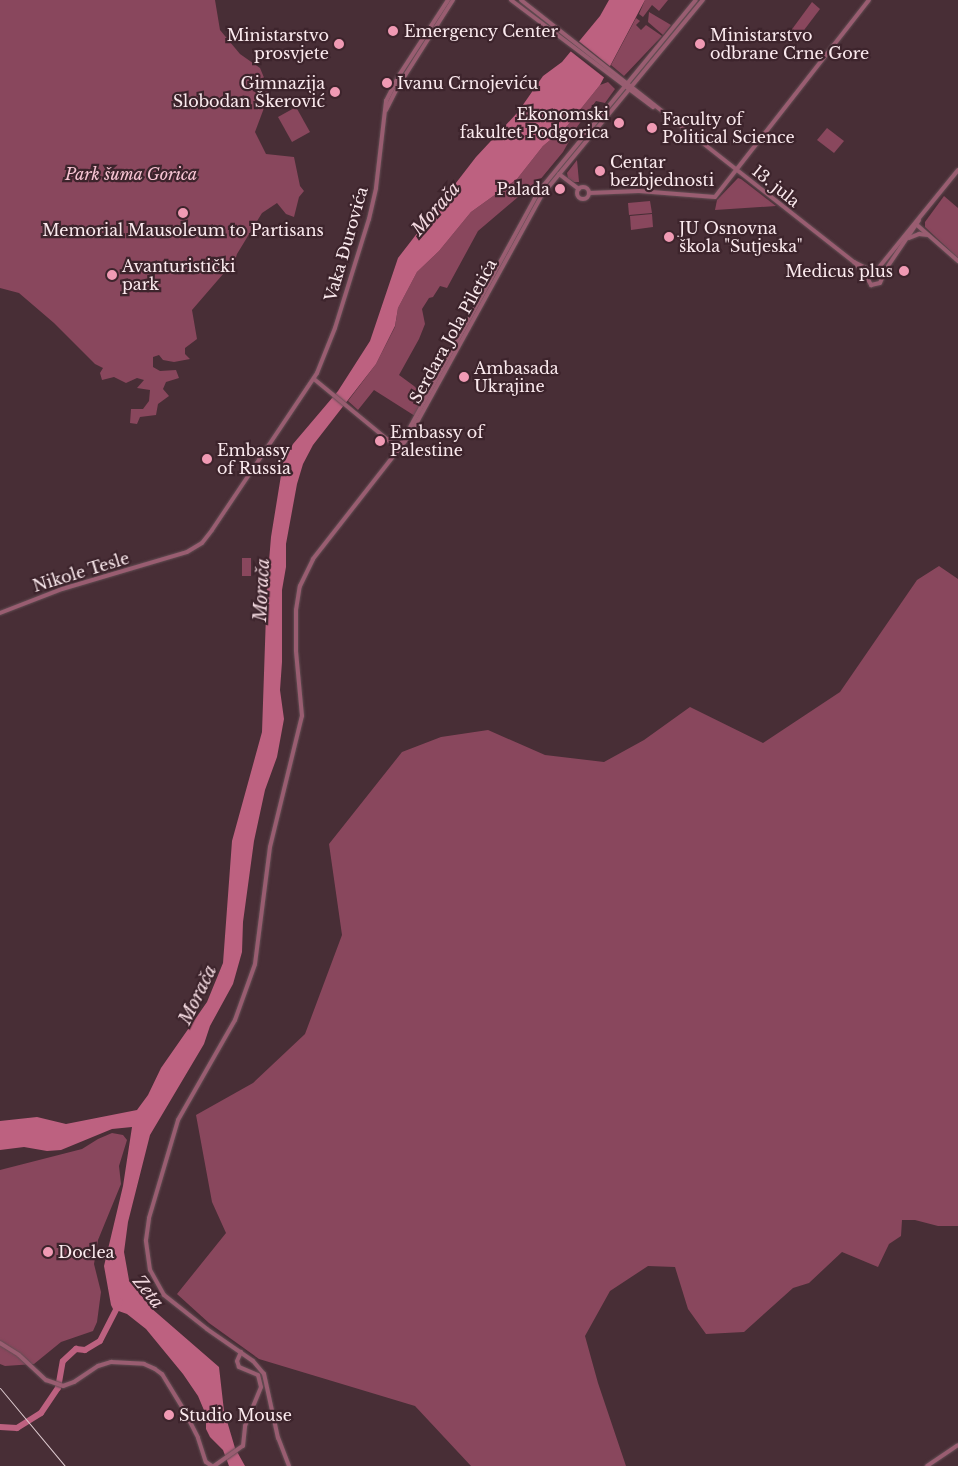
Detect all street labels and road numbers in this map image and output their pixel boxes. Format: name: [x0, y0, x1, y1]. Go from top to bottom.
street label: 13. jula: [748, 161, 804, 211]
street label: Vaka Đurovića: [320, 185, 372, 303]
street label: Serdara Jola Piletića: [405, 255, 501, 407]
street label: Nikole Tesle: [30, 548, 132, 596]

